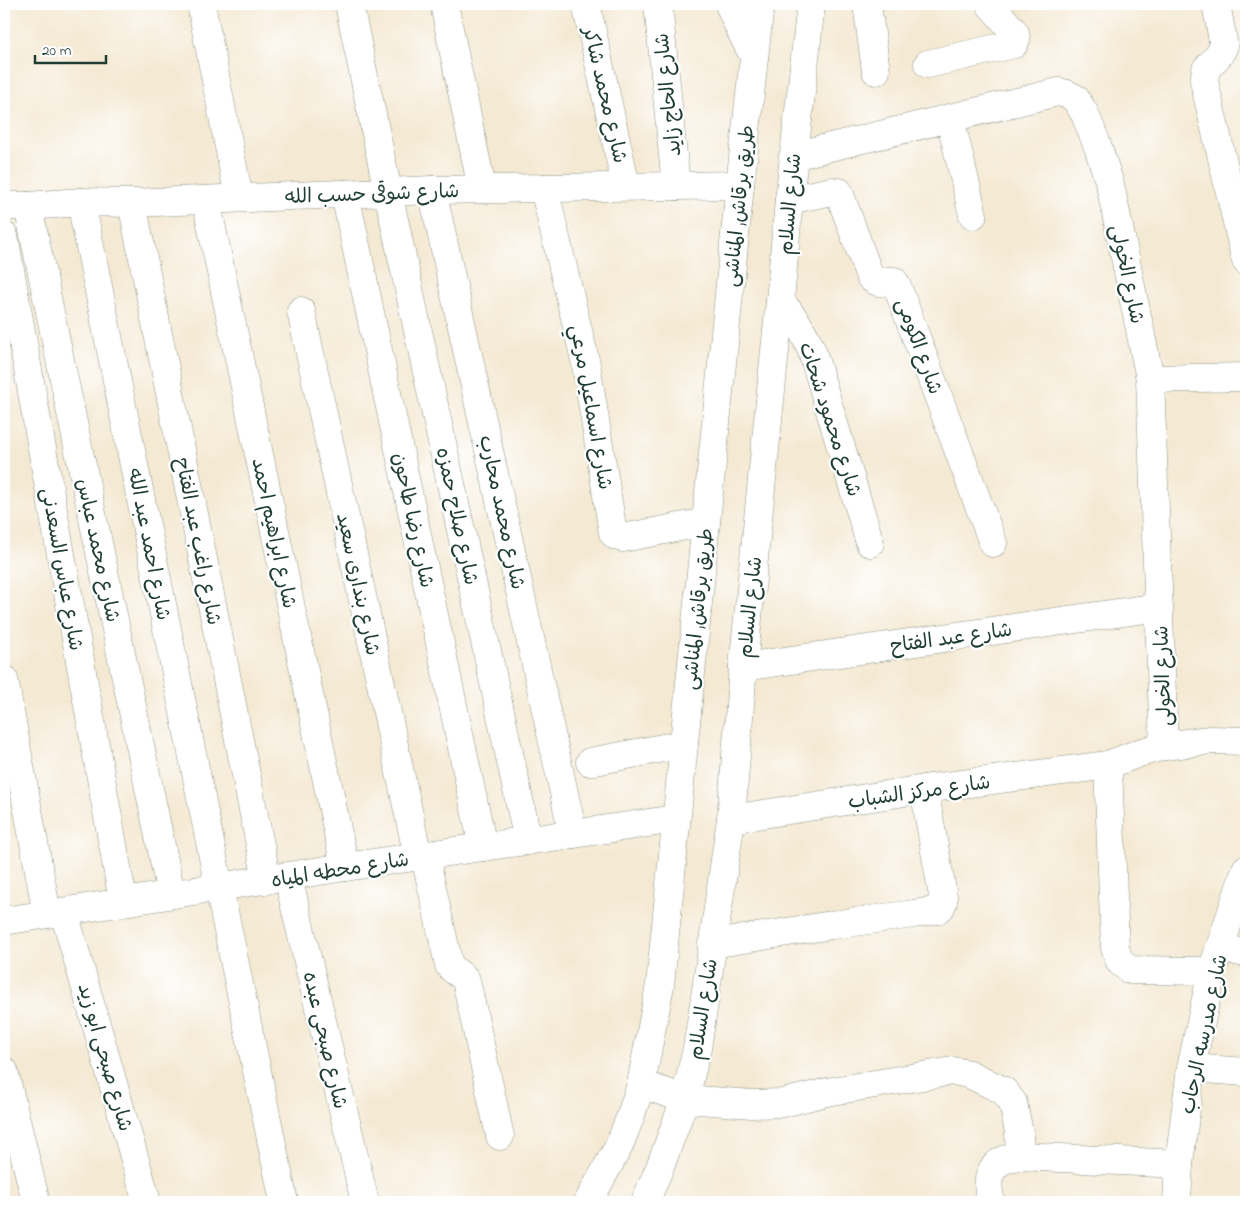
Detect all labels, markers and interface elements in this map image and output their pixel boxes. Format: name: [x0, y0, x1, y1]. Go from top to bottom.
street label: شارع محمد شاكر: [573, 23, 633, 166]
scale bar: [35, 32, 106, 64]
street label: شارع الحاج زايد: [649, 32, 690, 158]
text: 20 m: [42, 40, 72, 62]
street label: طريق برقاش, المناشى: [718, 124, 763, 289]
street label: شارع السلام: [773, 152, 810, 256]
street label: شارع شوقى حسب الله: [284, 177, 460, 213]
street label: شارع الخولى: [1101, 222, 1150, 327]
street label: شارع الكومى: [887, 295, 948, 399]
street label: شارع اسماعيل مرعي: [560, 323, 618, 492]
street label: شارع محمود شحات: [790, 339, 867, 501]
street label: شارع محمد محارب: [470, 433, 531, 592]
street label: شارع صلاح حمزه: [427, 445, 484, 588]
street label: شارع رضا طاحون: [383, 450, 440, 591]
street label: شارع راغب عبد الفتاح: [166, 455, 227, 628]
street label: شارع ابراهيم احمد: [242, 456, 303, 611]
street label: شارع احمد عبد الله: [119, 466, 177, 623]
street label: شارع محمد عباس: [67, 476, 126, 625]
street label: شارع عباس السعدنى: [32, 486, 89, 653]
street label: شارع بندارى سعيد: [327, 510, 386, 659]
street label: طريق برقاش, المناشى: [677, 527, 722, 692]
street label: شارع السلام: [732, 555, 771, 659]
street label: شارع عبد الفتاح: [888, 617, 1014, 662]
street label: شارع الخولى: [1148, 625, 1181, 727]
street label: شارع مركز الشباب: [846, 769, 992, 818]
street label: شارع محطه المياه: [269, 846, 411, 897]
street label: شارع مدرسه الرحاب: [1174, 952, 1237, 1117]
street label: شارع السلام: [682, 957, 727, 1062]
street label: شارع صبحى عبده: [294, 969, 353, 1112]
street label: شارع صبحى ابو زيد: [69, 980, 139, 1135]

